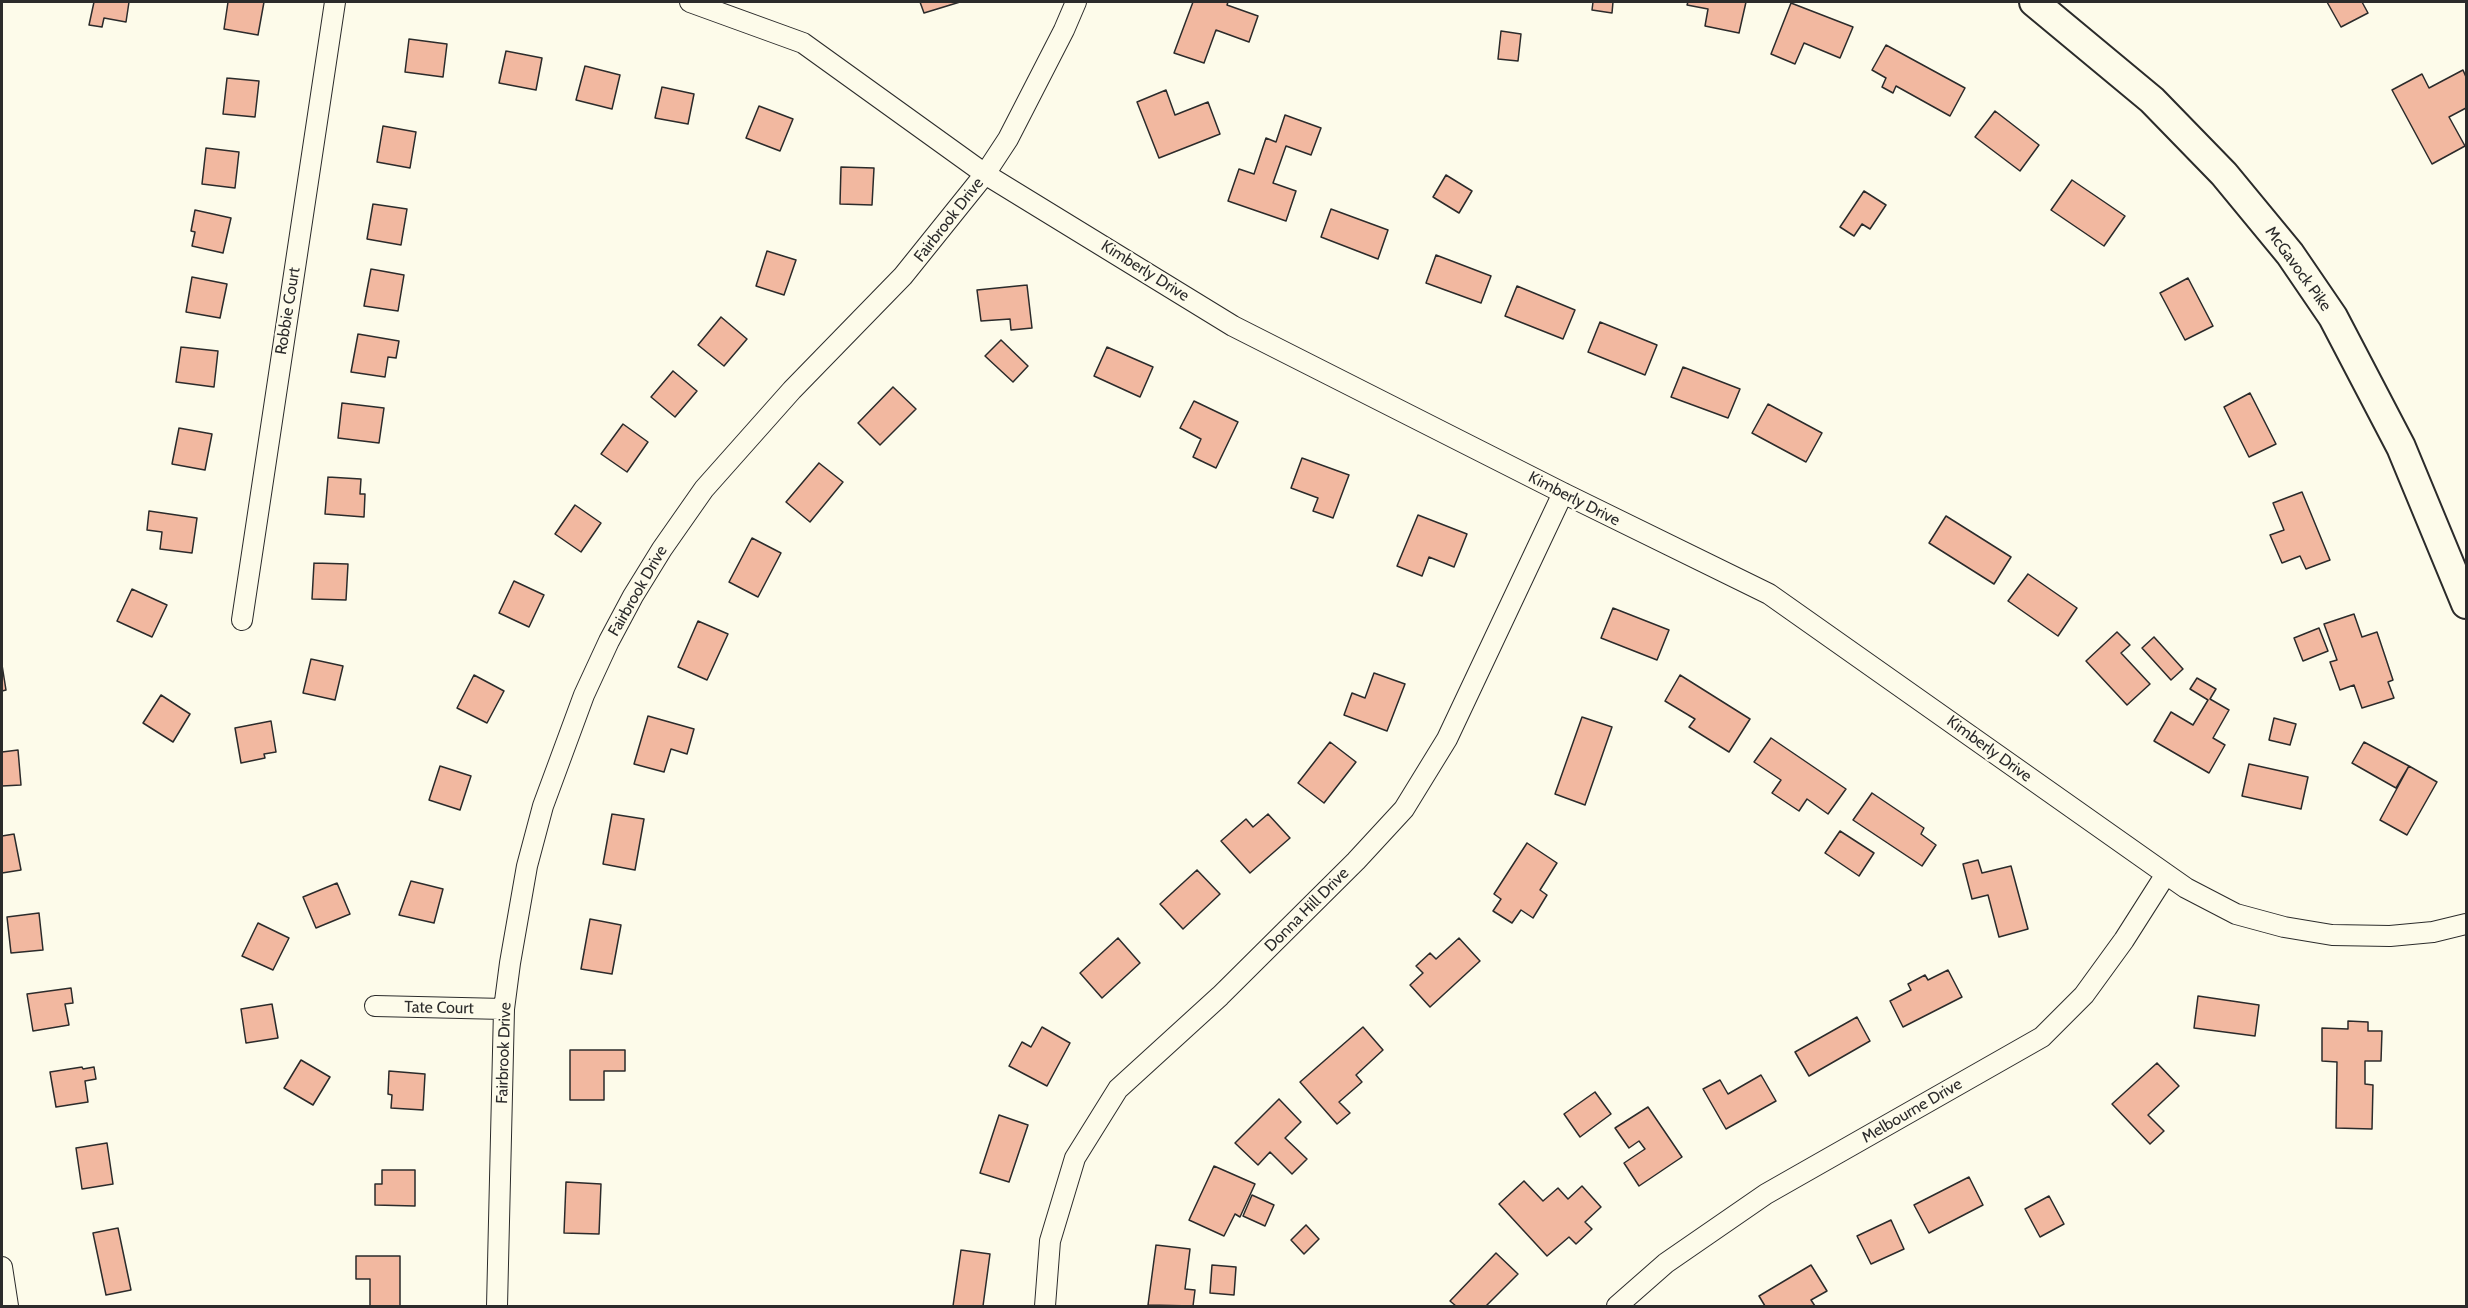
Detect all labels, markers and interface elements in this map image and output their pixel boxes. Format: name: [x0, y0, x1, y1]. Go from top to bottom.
street label: Fairbrook Drive: [910, 174, 988, 266]
street label: McGavock Pike: [2261, 223, 2335, 315]
street label: Kimberly Drive: [1097, 236, 1193, 306]
street label: Robbie Court: [272, 266, 304, 356]
street label: Kimberly Drive: [1525, 468, 1623, 530]
street label: Fairbrook Drive: [604, 542, 672, 640]
street label: Kimberly Drive: [1943, 712, 2035, 786]
street label: Donna Hill Drive: [1261, 864, 1353, 956]
street label: Tate Court: [404, 998, 474, 1018]
street label: Fairbrook Drive: [493, 1002, 515, 1104]
street label: Melbourne Drive: [1858, 1075, 1966, 1147]

